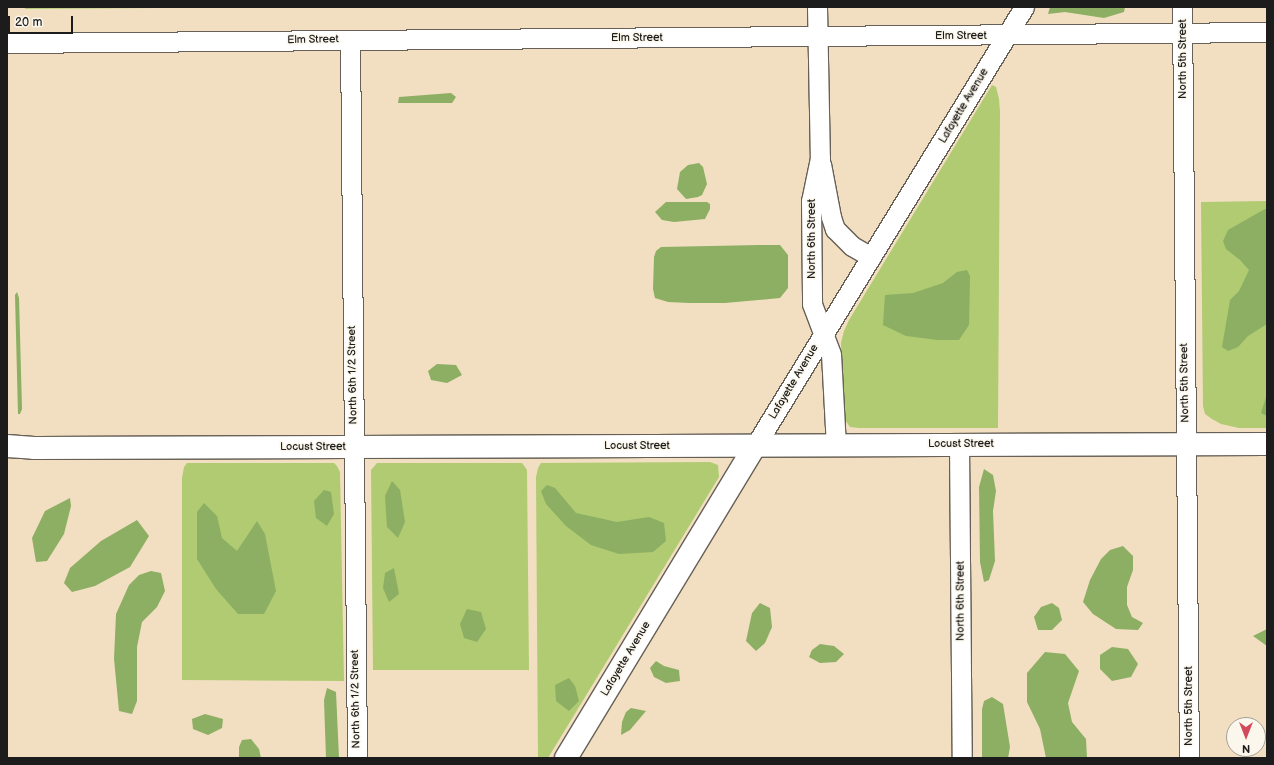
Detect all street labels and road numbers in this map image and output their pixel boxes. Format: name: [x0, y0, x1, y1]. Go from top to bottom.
street label: North 5th Street: [1176, 19, 1190, 99]
street label: Elm Street: [935, 29, 987, 43]
street label: Elm Street: [611, 31, 663, 45]
street label: Elm Street: [287, 33, 339, 47]
street label: Lafayette Avenue: [936, 66, 992, 146]
street label: North 6th Street: [805, 199, 819, 279]
street label: North 6th 1/2 Street: [346, 325, 360, 425]
street label: Lafayette Avenue: [766, 342, 822, 422]
street label: North 5th Street: [1178, 343, 1192, 423]
street label: Locust Street: [928, 437, 994, 451]
street label: Locust Street: [604, 439, 670, 453]
street label: Locust Street: [280, 440, 346, 454]
street label: North 6th Street: [954, 561, 968, 641]
street label: Lafayette Avenue: [598, 619, 654, 699]
street label: North 6th 1/2 Street: [349, 649, 363, 749]
street label: North 5th Street: [1182, 666, 1196, 746]

